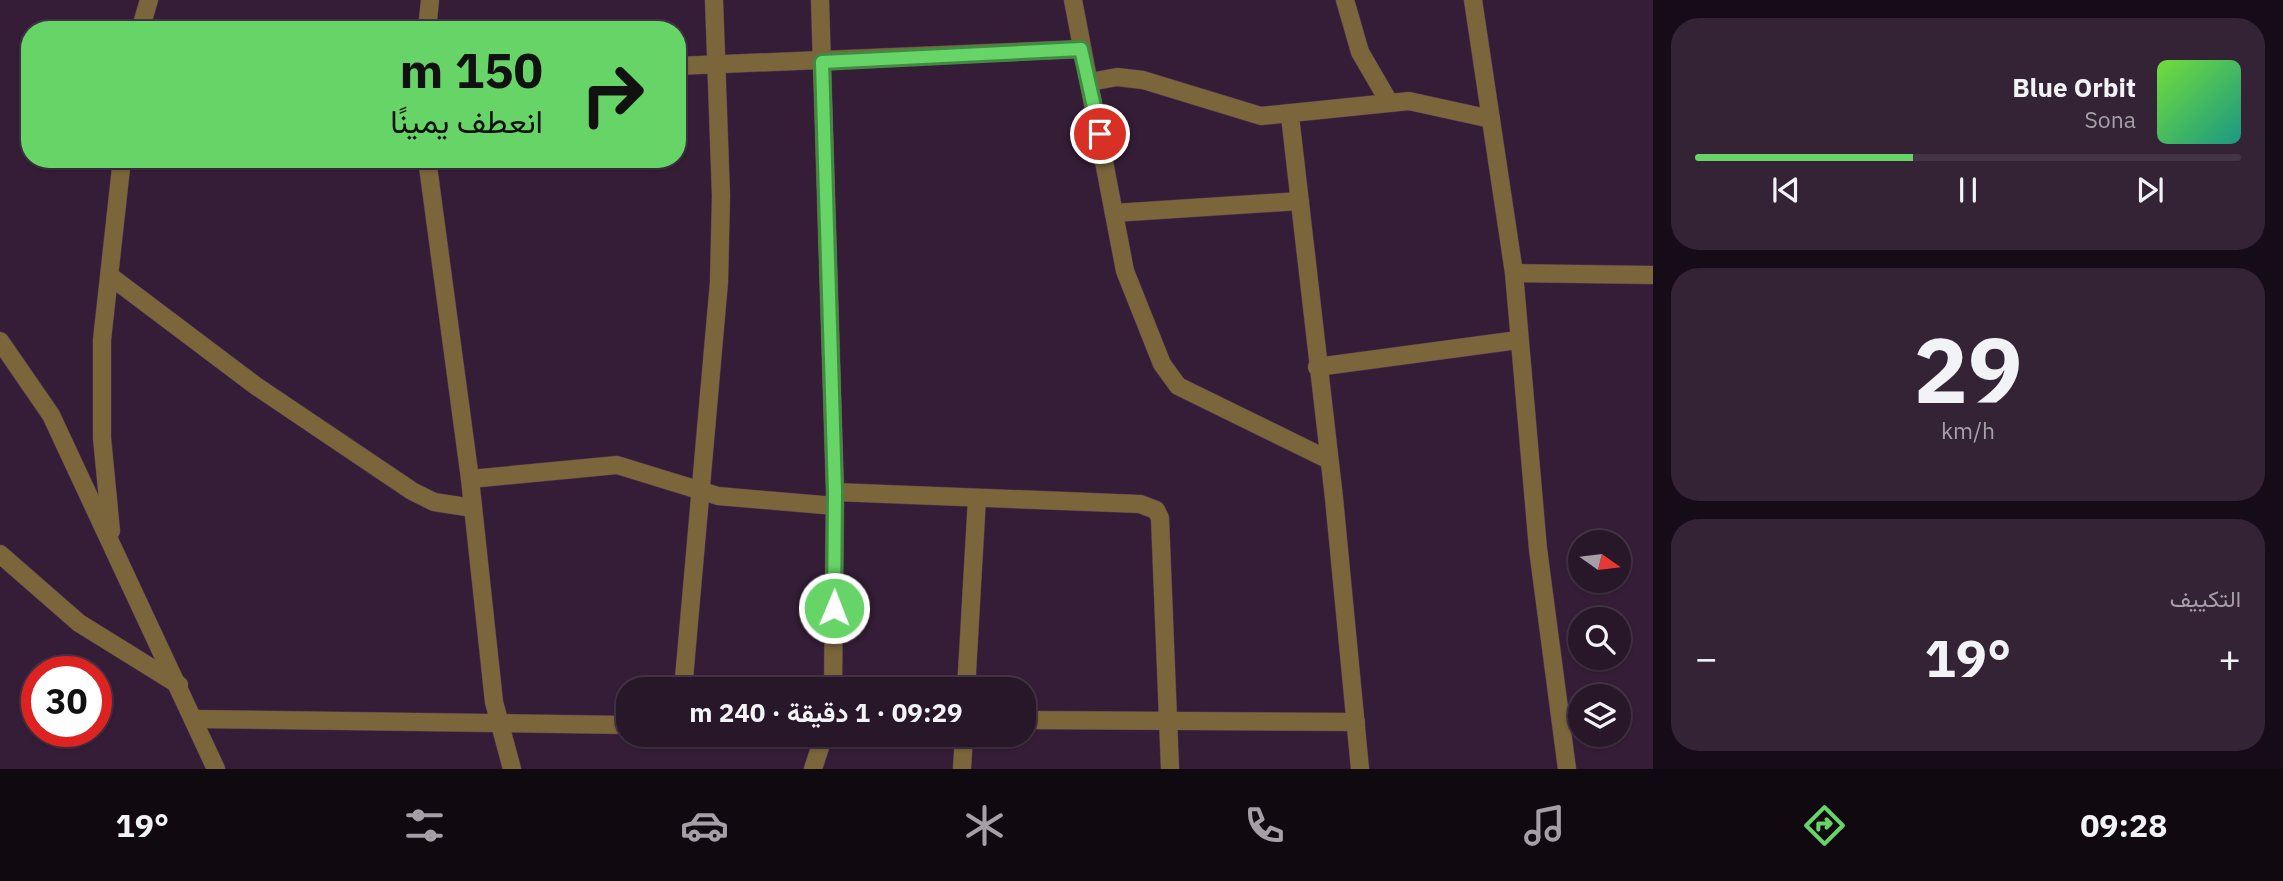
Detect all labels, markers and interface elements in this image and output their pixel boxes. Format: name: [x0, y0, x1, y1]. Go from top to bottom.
text: 150 m: [399, 38, 543, 101]
icon: right: [567, 49, 658, 140]
text: Blue Orbit: [2012, 70, 2136, 104]
text: انعطف يمينًا: [390, 100, 543, 142]
pin: [1070, 104, 1130, 164]
text: Sona: [2084, 104, 2136, 134]
icon: arrive: [1081, 115, 1119, 153]
icon: previous: [1767, 171, 1805, 209]
icon: pause: [1949, 171, 1987, 209]
icon: next: [2131, 171, 2169, 209]
text: 29: [1913, 310, 2023, 428]
text: km/h: [1941, 415, 1995, 445]
north arrow: [1568, 530, 1631, 593]
map controls: [1568, 530, 1631, 747]
position arrow: [797, 571, 871, 645]
text: التكييف: [2170, 583, 2241, 613]
button: search: [1568, 607, 1631, 670]
text: 19°: [1925, 624, 2011, 691]
text: −: [1695, 633, 1718, 682]
text: +: [2218, 633, 2241, 682]
speed limit sign: 30: [21, 656, 112, 747]
button: layers: [1568, 684, 1631, 747]
text: 09:29 · 1 دقيقة · 240 m: [689, 695, 963, 729]
icon: filters: [400, 801, 449, 850]
icon: car: [680, 801, 729, 850]
icon: climate: [960, 801, 1009, 850]
icon: phone: [1240, 801, 1289, 850]
icon: music: [1520, 801, 1569, 850]
icon: directions: [1800, 801, 1849, 850]
text: 19°: [116, 804, 169, 846]
text: 09:28: [2080, 804, 2168, 846]

